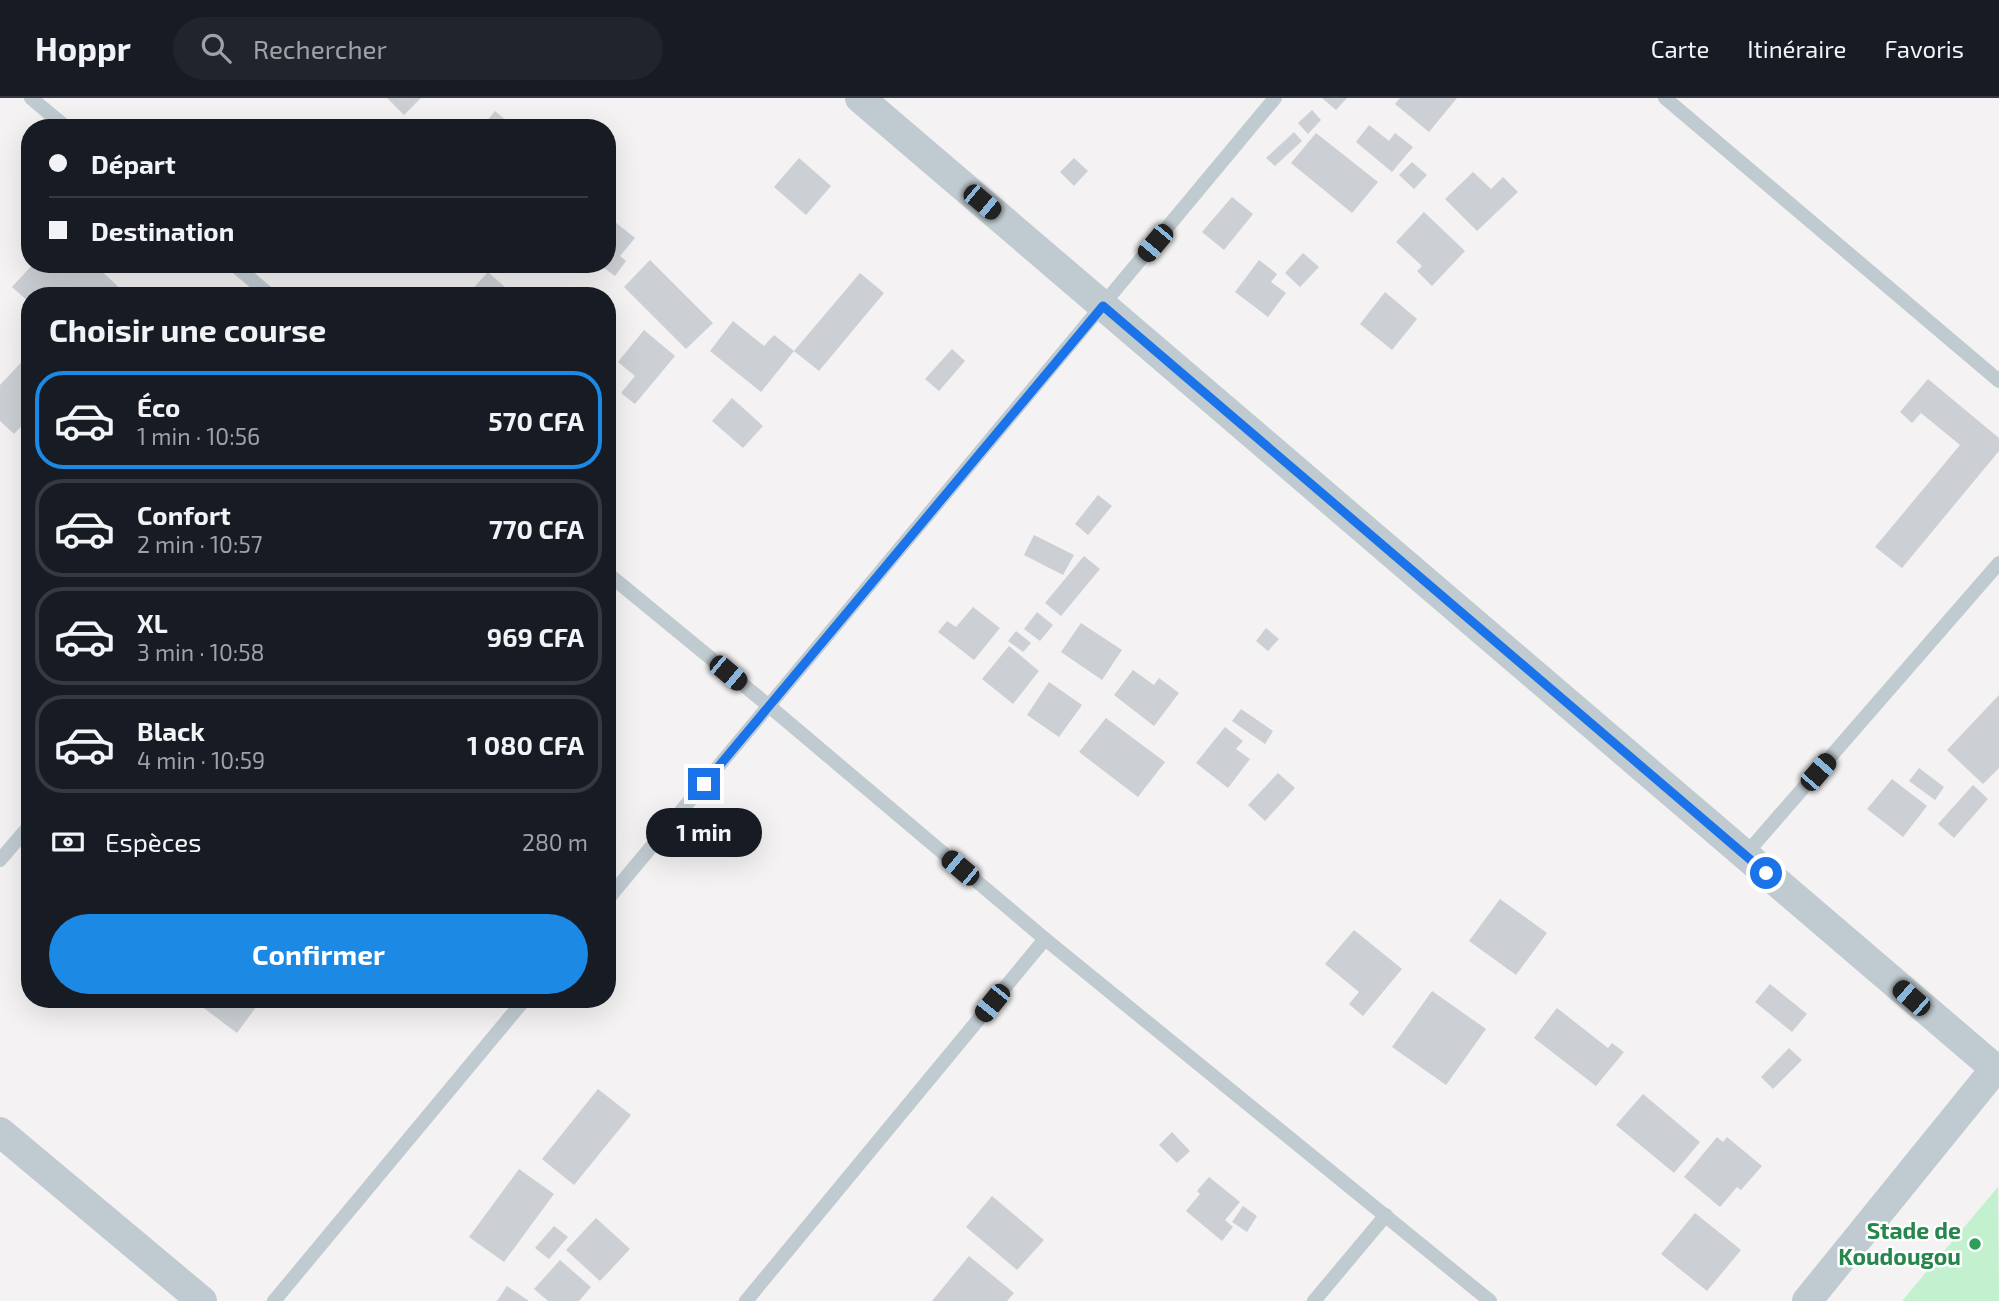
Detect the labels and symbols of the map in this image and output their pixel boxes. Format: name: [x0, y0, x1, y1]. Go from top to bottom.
car: [960, 180, 1005, 224]
car: [1134, 220, 1177, 266]
car: [706, 651, 751, 695]
car: [1797, 749, 1840, 795]
route end: [688, 768, 720, 800]
callout: 1 min: [646, 808, 762, 858]
car: [938, 846, 983, 890]
route start: [1750, 857, 1782, 889]
car: [1889, 976, 1934, 1020]
car: [971, 980, 1014, 1026]
place label: Stade de Koudougou: [1838, 1216, 1961, 1270]
marker: Stade de Koudougou: [1967, 1236, 1983, 1252]

